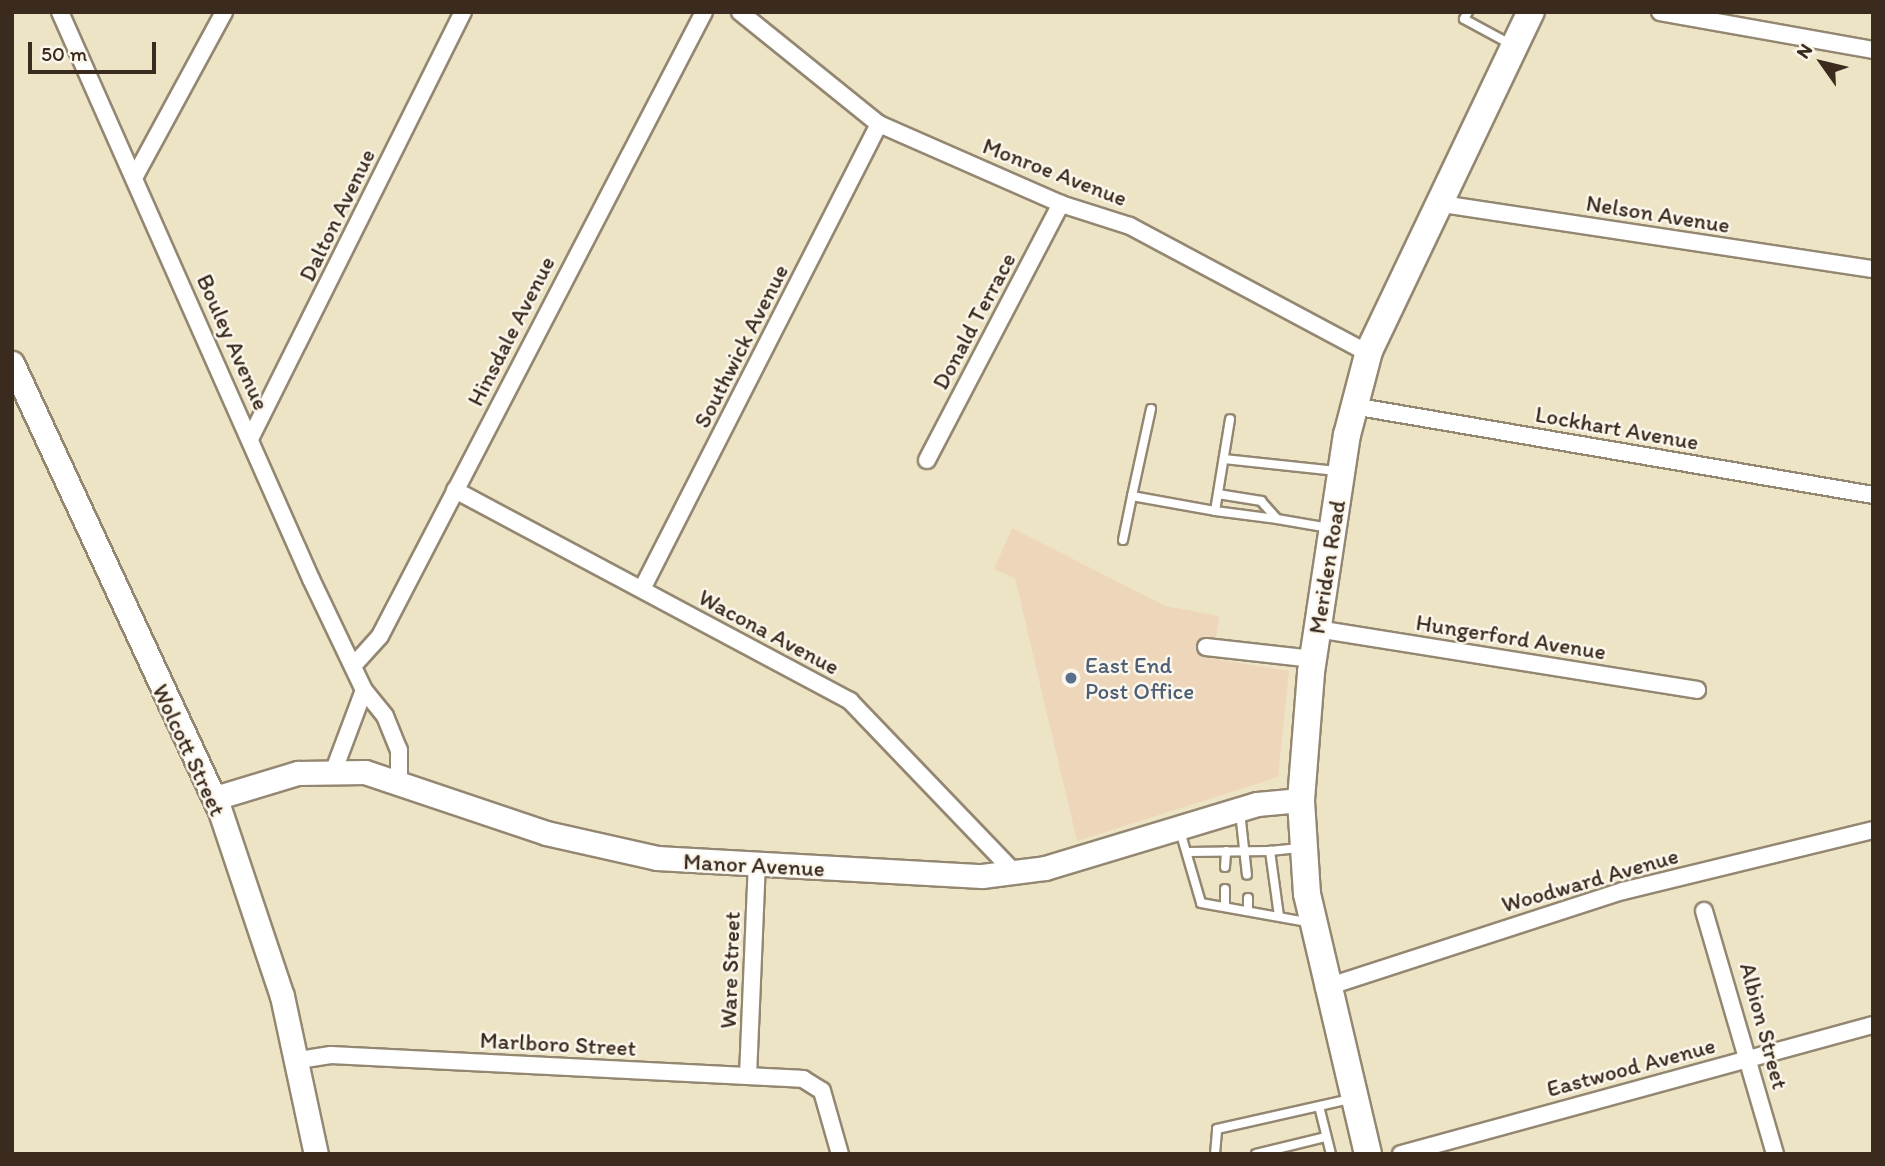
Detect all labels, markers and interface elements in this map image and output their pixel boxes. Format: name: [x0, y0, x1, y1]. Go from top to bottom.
scale bar: [32, 28, 159, 72]
north arrow: [1787, 28, 1857, 98]
text: N: [1791, 39, 1817, 63]
text: 50 m: [41, 41, 87, 66]
street label: Monroe Avenue: [979, 132, 1131, 212]
street label: Dalton Avenue: [293, 144, 381, 286]
street label: Nelson Avenue: [1584, 189, 1732, 239]
street label: Donald Terrace: [927, 249, 1021, 393]
street label: Hinsdale Avenue: [462, 252, 560, 410]
street label: Southwick Avenue: [688, 260, 794, 432]
street label: Bouley Avenue: [191, 270, 275, 414]
street label: Lockhart Avenue: [1534, 400, 1700, 456]
street label: Meriden Road: [1303, 498, 1351, 636]
street label: Wacona Avenue: [694, 584, 844, 680]
street label: Hungerford Avenue: [1414, 608, 1608, 666]
place label: East End Post Office: [1085, 651, 1194, 705]
marker: East End Post Office: [1063, 670, 1079, 686]
street label: Wolcott Street: [147, 680, 231, 820]
street label: Woodward Avenue: [1499, 842, 1681, 918]
street label: Manor Avenue: [683, 848, 825, 882]
street label: Ware Street: [714, 911, 746, 1029]
street label: Albion Street: [1734, 960, 1794, 1092]
street label: Marlboro Street: [479, 1026, 637, 1062]
street label: Eastwood Avenue: [1544, 1031, 1718, 1103]

